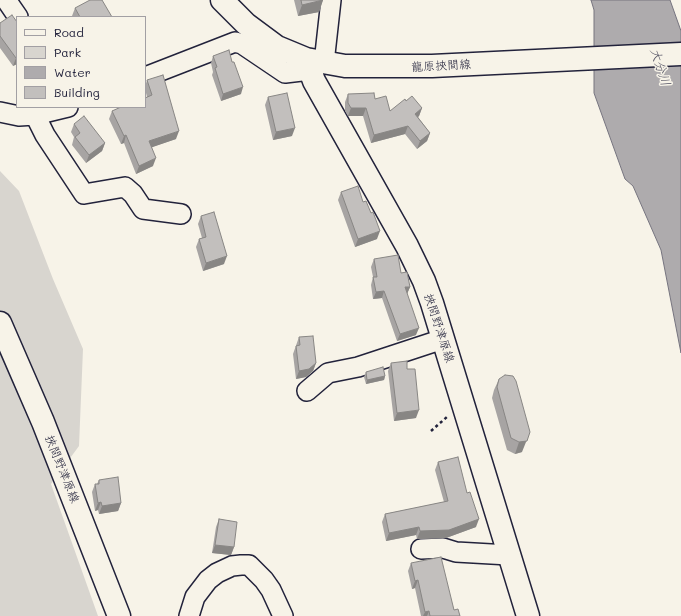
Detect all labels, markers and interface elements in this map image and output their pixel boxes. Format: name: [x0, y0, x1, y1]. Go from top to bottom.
legend: [16, 16, 146, 108]
text: Road: [54, 24, 84, 40]
text: Park: [54, 44, 81, 60]
water label: 大分川: [647, 46, 673, 88]
street label: 龍原挾間線: [411, 57, 471, 75]
text: Water: [54, 64, 91, 80]
text: Building: [54, 84, 100, 100]
street label: 挾間野津原線: [421, 292, 457, 364]
street label: 挾間野津原線: [42, 433, 82, 505]

